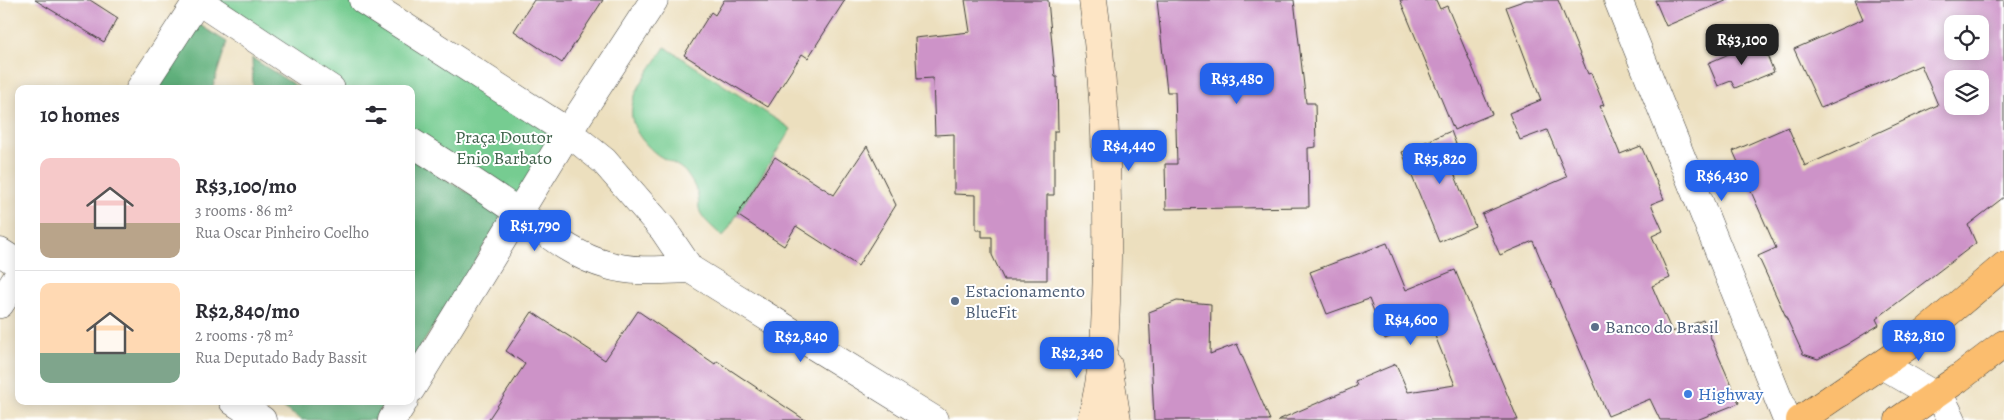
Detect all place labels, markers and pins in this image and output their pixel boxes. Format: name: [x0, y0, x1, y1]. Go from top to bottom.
pin: R$3,100: [1696, 23, 1788, 66]
pin: R$3,480: [1191, 62, 1283, 105]
pin: R$4,440: [1083, 130, 1175, 172]
pin: R$5,820: [1394, 142, 1486, 185]
pin: R$6,430: [1676, 160, 1768, 202]
pin: R$1,790: [489, 210, 581, 252]
place label: Estacionamento BlueFit: [965, 279, 1085, 324]
marker: Estacionamento BlueFit: [949, 295, 961, 307]
pin: R$4,600: [1365, 304, 1457, 346]
place label: Banco do Brasil: [1605, 315, 1719, 339]
pin: R$2,840: [755, 320, 847, 363]
pin: R$2,810: [1873, 320, 1965, 362]
marker: Banco do Brasil: [1589, 321, 1601, 333]
pin: R$2,340: [1031, 336, 1123, 379]
place label: Highway: [1698, 382, 1764, 406]
marker: Highway: [1682, 388, 1694, 400]

